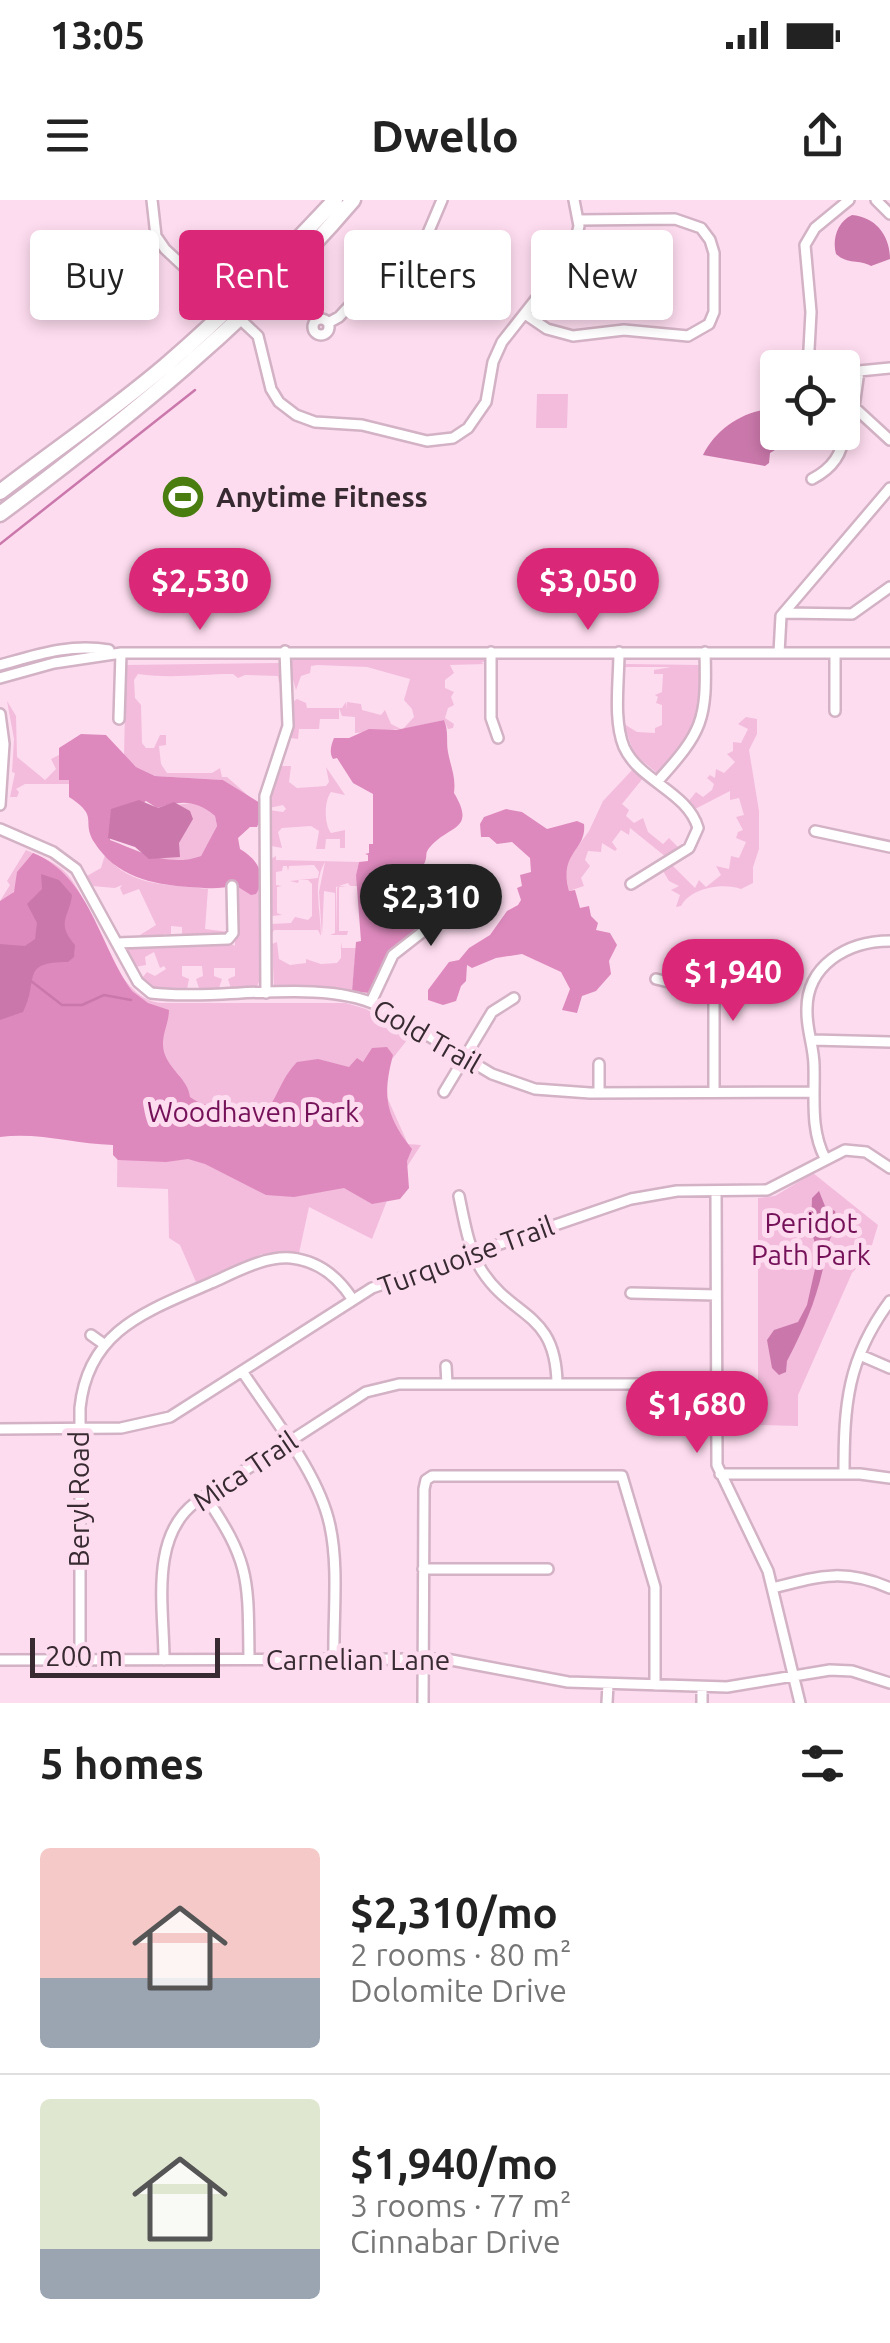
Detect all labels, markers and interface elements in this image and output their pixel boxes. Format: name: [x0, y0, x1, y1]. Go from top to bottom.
text: 13:05: [50, 14, 145, 56]
icon: menu: [40, 108, 95, 163]
icon: share: [795, 108, 850, 163]
text: Dwello: [371, 110, 519, 161]
chip: Buy: [30, 230, 159, 320]
chip: Rent: [179, 230, 324, 320]
chip: Filters: [344, 230, 511, 320]
chip: New: [531, 230, 673, 320]
map controls: [760, 350, 860, 450]
button: locate: [760, 350, 860, 450]
sports icon: Anytime Fitness: [160, 474, 206, 520]
place label: Anytime Fitness: [216, 481, 428, 512]
pin: $2,530: [119, 548, 281, 633]
pin: $3,050: [507, 548, 669, 633]
text: $2,530: [151, 562, 249, 598]
text: $3,050: [539, 562, 637, 598]
pin: $2,310: [350, 864, 512, 949]
text: $2,310: [382, 878, 480, 914]
pin: $1,940: [652, 939, 814, 1024]
text: $1,940: [684, 953, 782, 989]
street label: Gold Trail: [368, 992, 486, 1079]
park label: Woodhaven Park: [147, 1096, 359, 1127]
park label: Peridot Path Park: [751, 1207, 871, 1270]
street label: Turquoise Trail: [374, 1209, 558, 1302]
pin: $1,680: [616, 1371, 778, 1456]
text: $1,680: [648, 1385, 746, 1421]
street label: Mica Trail: [187, 1425, 303, 1517]
street label: Beryl Road: [63, 1431, 94, 1567]
scale bar: [30, 1633, 220, 1678]
text: 200 m: [45, 1640, 123, 1671]
street label: Carnelian Lane: [266, 1644, 450, 1675]
icon: filters: [795, 1736, 850, 1791]
text: 5 homes: [40, 1740, 204, 1787]
icon: home: [120, 1888, 240, 2008]
text: $2,310/mo: [350, 1889, 558, 1936]
text: 2 rooms · 80 m²: [350, 1936, 571, 1972]
text: Dolomite Drive: [350, 1972, 567, 2008]
icon: home: [120, 2139, 240, 2259]
text: $1,940/mo: [350, 2140, 558, 2187]
text: 3 rooms · 77 m²: [350, 2187, 571, 2223]
text: Cinnabar Drive: [350, 2223, 561, 2259]

